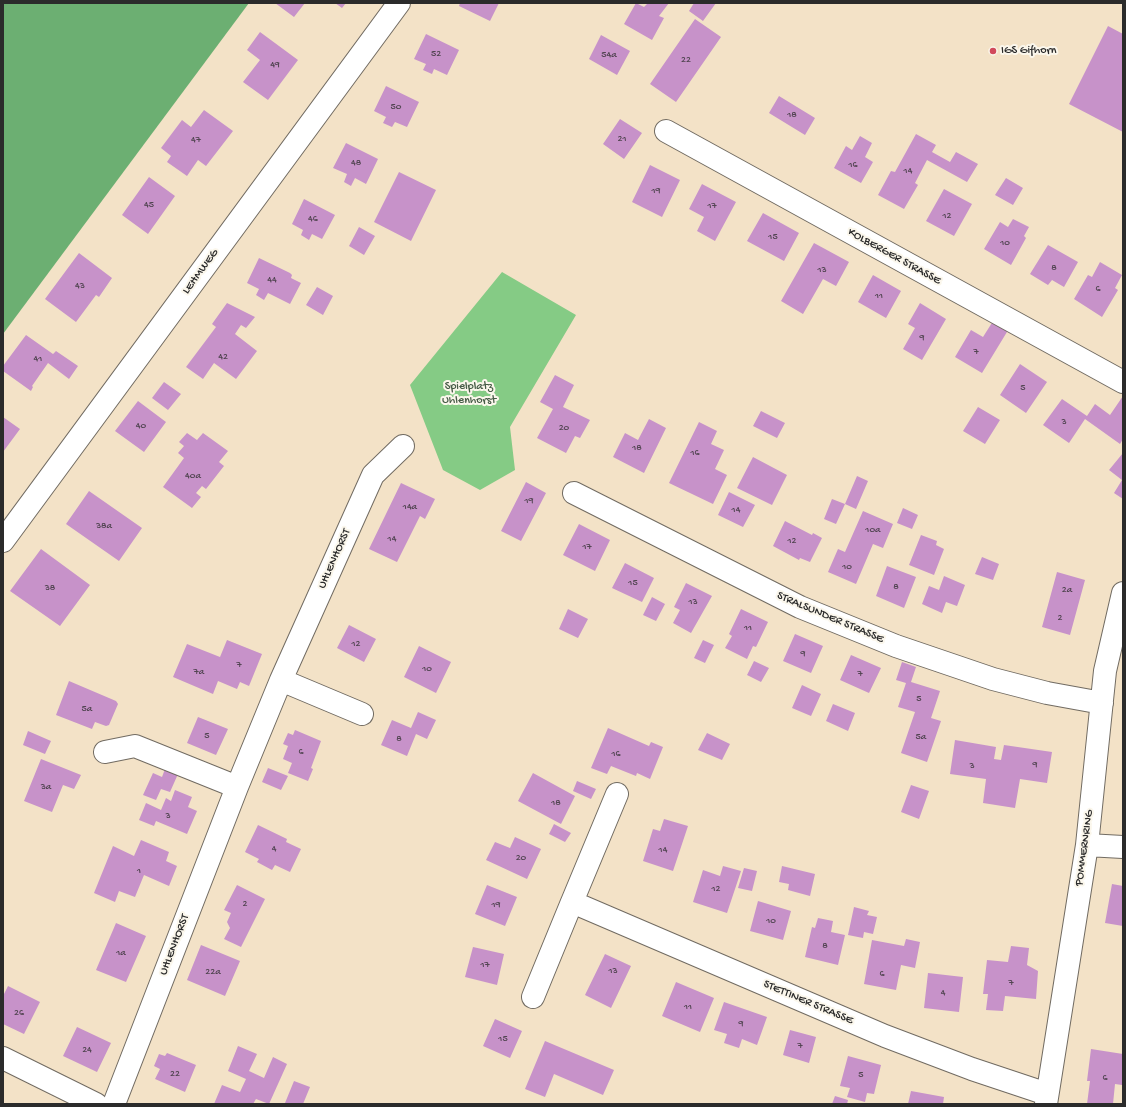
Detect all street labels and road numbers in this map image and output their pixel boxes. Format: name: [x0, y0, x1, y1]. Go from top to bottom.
street label: KOLBERGER STRASSE: [845, 225, 943, 289]
street label: LEHMWEG: [180, 247, 222, 297]
street label: UHLENHORST: [315, 527, 355, 591]
street label: STRALSUNDER STRASSE: [774, 589, 886, 647]
street label: POMMERNRING: [1073, 809, 1097, 887]
street label: UHLENHORST: [157, 913, 193, 977]
street label: STETTINER STRASSE: [761, 978, 855, 1028]

